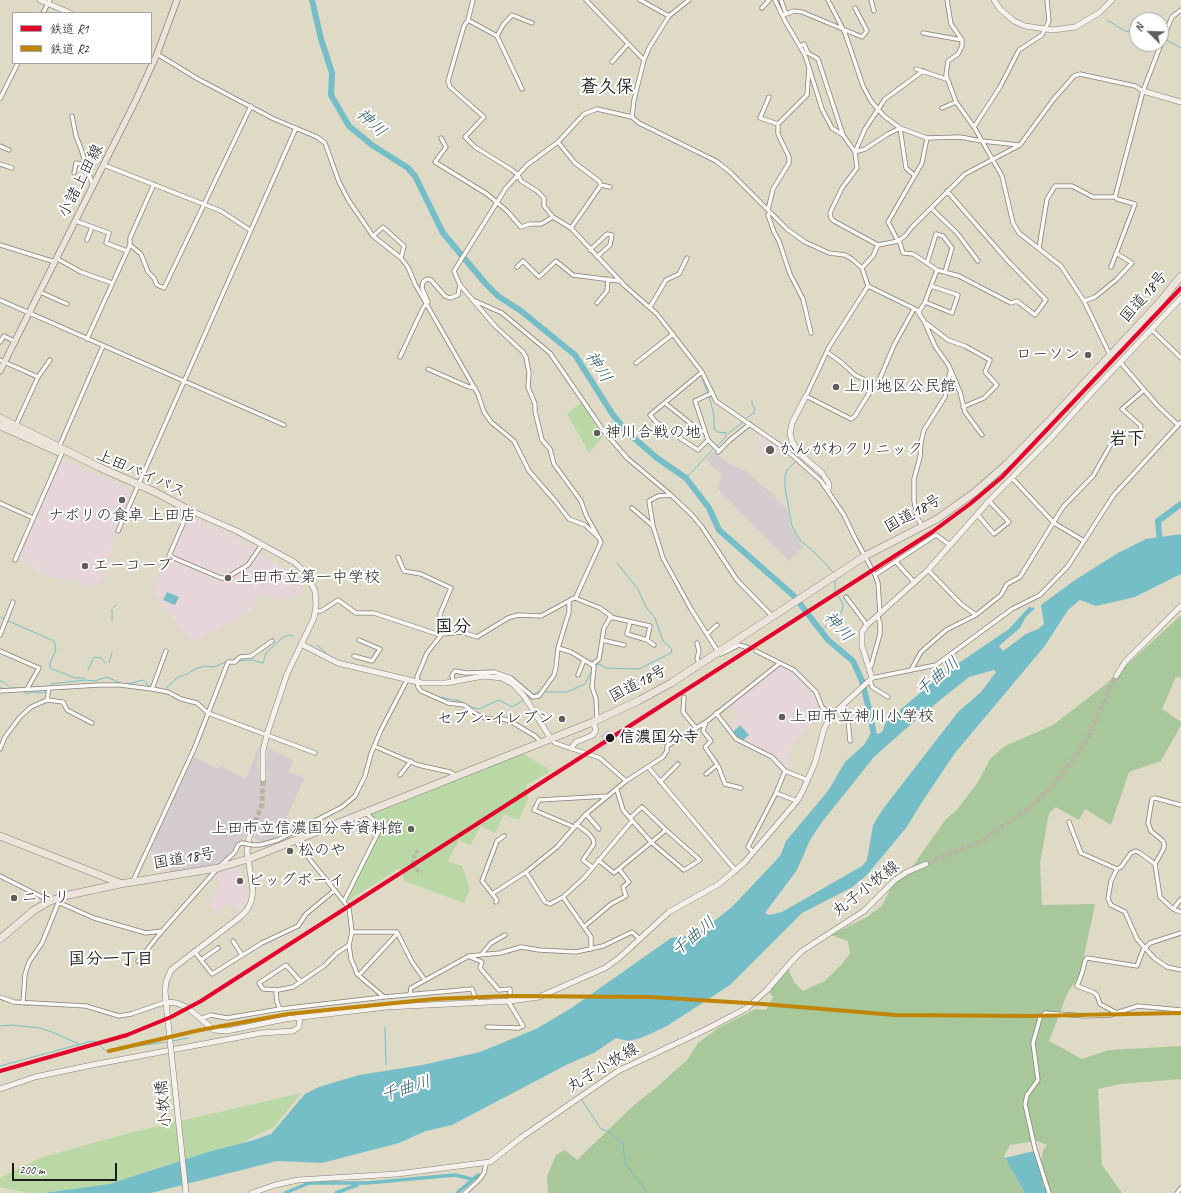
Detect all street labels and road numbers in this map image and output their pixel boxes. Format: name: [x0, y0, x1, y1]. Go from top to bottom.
street label: 小諸上田線: [54, 141, 108, 221]
street label: 国道18号: [1116, 267, 1172, 327]
street label: 上田バイパス: [93, 446, 189, 502]
street label: 国道18号: [881, 490, 945, 538]
street label: 国道18号: [606, 661, 670, 707]
street label: 国道18号: [152, 844, 216, 874]
street label: 丸子小牧線: [829, 857, 903, 921]
street label: 丸子小牧線: [564, 1039, 642, 1097]
street label: 小牧橋: [152, 1079, 176, 1129]

